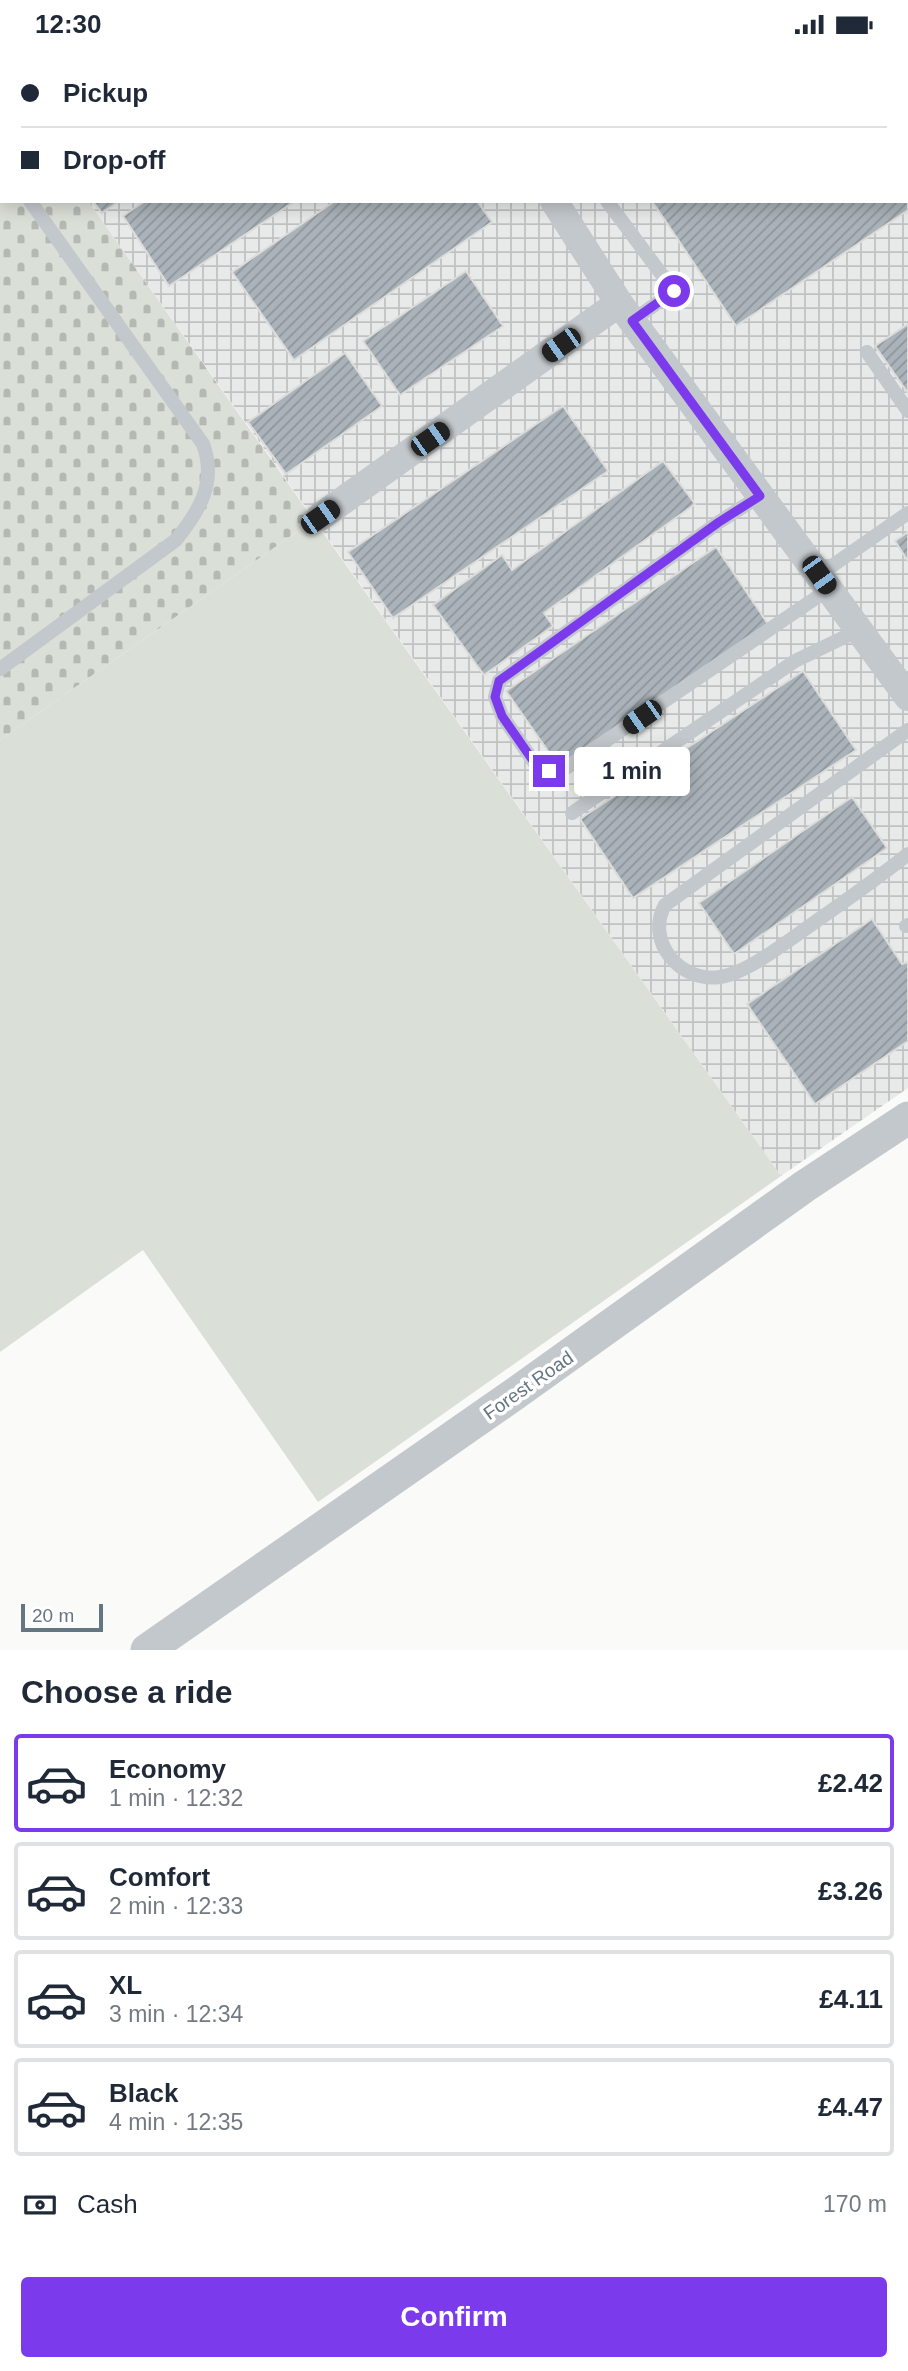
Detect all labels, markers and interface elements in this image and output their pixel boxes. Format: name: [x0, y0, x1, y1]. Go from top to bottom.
text: 12:30: [35, 9, 102, 39]
text: Pickup: [63, 78, 148, 108]
text: Drop-off: [63, 145, 166, 175]
route start: [658, 275, 690, 307]
car: [538, 324, 585, 366]
car: [407, 418, 454, 460]
car: [297, 496, 344, 538]
car: [799, 552, 840, 598]
car: [619, 696, 666, 738]
callout: 1 min: [574, 747, 689, 795]
route end: [533, 755, 565, 787]
text: 1 min: [602, 758, 662, 784]
street label: Forest Road: [479, 1347, 577, 1424]
scale bar: [21, 1601, 103, 1633]
text: 20 m: [32, 1605, 74, 1626]
text: Choose a ride: [21, 1674, 233, 1710]
icon: car: [25, 1752, 88, 1815]
text: Economy: [109, 1754, 226, 1784]
text: £2.42: [818, 1768, 883, 1798]
text: 1 min · 12:32: [109, 1785, 243, 1811]
icon: car: [25, 1860, 88, 1923]
text: Comfort: [109, 1862, 210, 1892]
text: £3.26: [818, 1876, 883, 1906]
text: 2 min · 12:33: [109, 1893, 243, 1919]
icon: car: [25, 1968, 88, 2031]
text: XL: [109, 1970, 142, 2000]
text: £4.11: [819, 1984, 883, 2014]
text: 3 min · 12:34: [109, 2001, 243, 2027]
icon: car: [25, 2076, 88, 2139]
text: Black: [109, 2078, 178, 2108]
text: £4.47: [818, 2092, 883, 2122]
text: 4 min · 12:35: [109, 2109, 243, 2135]
icon: cash: [21, 2186, 59, 2224]
text: Cash: [77, 2189, 138, 2219]
text: 170 m: [823, 2191, 887, 2217]
button: Confirm: [21, 2277, 887, 2357]

